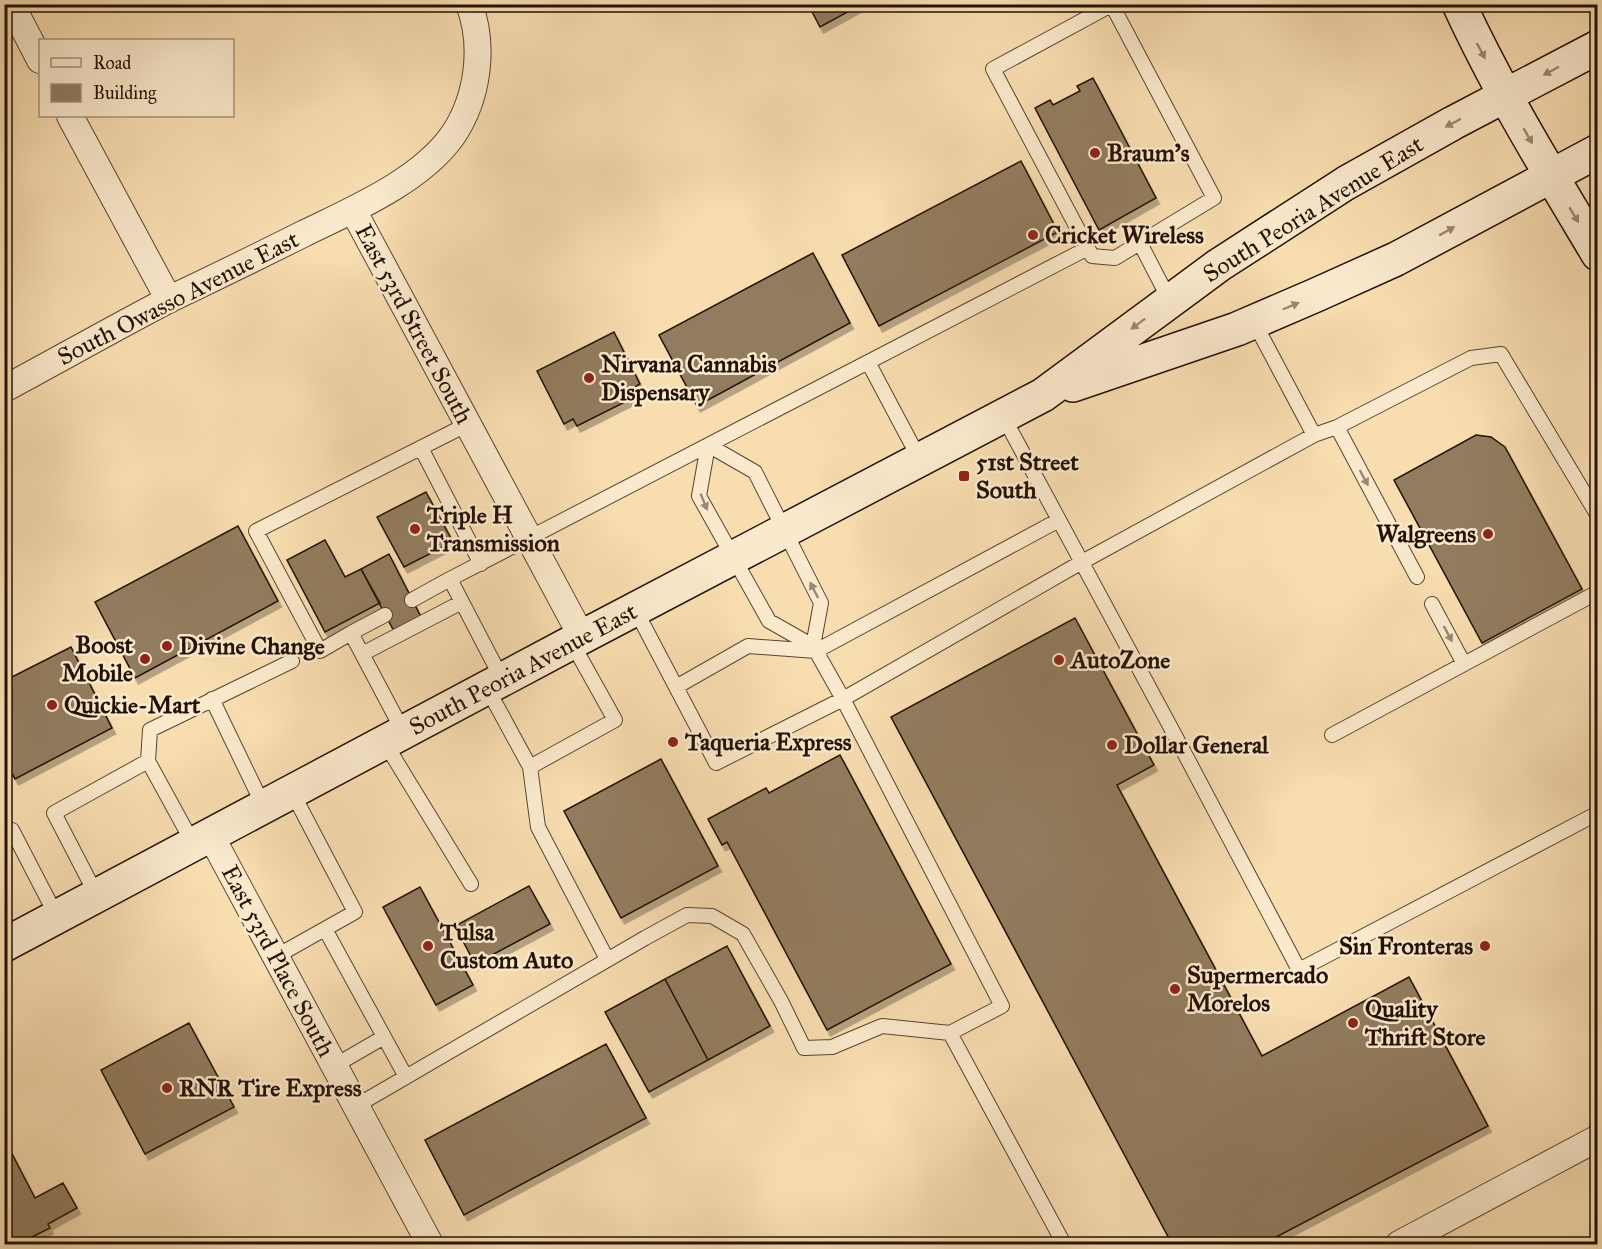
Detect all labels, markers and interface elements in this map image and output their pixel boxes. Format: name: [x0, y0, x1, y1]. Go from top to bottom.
legend: [39, 39, 234, 117]
one-way arrow: [1476, 42, 1486, 59]
text: Road: [93, 52, 131, 74]
one-way arrow: [1543, 66, 1560, 76]
text: Building: [93, 82, 157, 105]
one-way arrow: [1445, 118, 1462, 128]
one-way arrow: [1523, 128, 1533, 145]
street label: South Peoria Avenue East: [1197, 129, 1429, 289]
place label: Braum's: [1107, 138, 1190, 168]
marker: Braum's: [1088, 146, 1102, 160]
one-way arrow: [1569, 207, 1580, 223]
street label: East 53rd Street South: [349, 219, 479, 429]
place label: Cricket Wireless: [1045, 220, 1204, 250]
street label: South Owasso Avenue East: [52, 224, 304, 372]
one-way arrow: [1439, 226, 1456, 236]
marker: Cricket Wireless: [1026, 228, 1040, 242]
one-way arrow: [1282, 301, 1300, 311]
one-way arrow: [1131, 318, 1146, 330]
place label: Nirvana Cannabis Dispensary: [601, 349, 777, 407]
marker: Nirvana Cannabis Dispensary: [582, 371, 596, 385]
place label: 51st Street South: [976, 447, 1079, 505]
marker: 51st Street South: [957, 469, 971, 483]
one-way arrow: [1359, 470, 1369, 487]
one-way arrow: [699, 493, 709, 511]
place label: Triple H Transmission: [426, 500, 560, 558]
place label: Walgreens: [1376, 519, 1476, 549]
marker: Triple H Transmission: [408, 522, 422, 536]
marker: Walgreens: [1481, 527, 1495, 541]
one-way arrow: [810, 581, 819, 598]
street label: South Peoria Avenue East: [404, 596, 643, 742]
one-way arrow: [1443, 626, 1453, 643]
place label: Boost Mobile: [62, 630, 133, 688]
place label: Divine Change: [179, 631, 325, 661]
marker: Divine Change: [160, 639, 174, 653]
place label: AutoZone: [1069, 645, 1170, 675]
marker: Boost Mobile: [138, 652, 152, 666]
marker: AutoZone: [1052, 653, 1066, 667]
place label: Quickie-Mart: [64, 690, 201, 720]
marker: Quickie-Mart: [45, 698, 59, 712]
place label: Taqueria Express: [684, 727, 852, 757]
place label: Dollar General: [1124, 730, 1269, 760]
marker: Taqueria Express: [666, 735, 680, 749]
marker: Dollar General: [1105, 738, 1119, 752]
street label: East 53rd Place South: [215, 860, 341, 1062]
place label: Tulsa Custom Auto: [439, 917, 573, 975]
place label: Sin Fronteras: [1339, 931, 1473, 961]
marker: Tulsa Custom Auto: [421, 939, 435, 953]
marker: Sin Fronteras: [1478, 939, 1492, 953]
place label: Supermercado Morelos: [1187, 960, 1328, 1018]
marker: Supermercado Morelos: [1168, 982, 1182, 996]
place label: Quality Thrift Store: [1364, 994, 1485, 1052]
marker: Quality Thrift Store: [1346, 1016, 1360, 1030]
place label: RNR Tire Express: [179, 1073, 362, 1103]
marker: RNR Tire Express: [160, 1081, 174, 1095]

